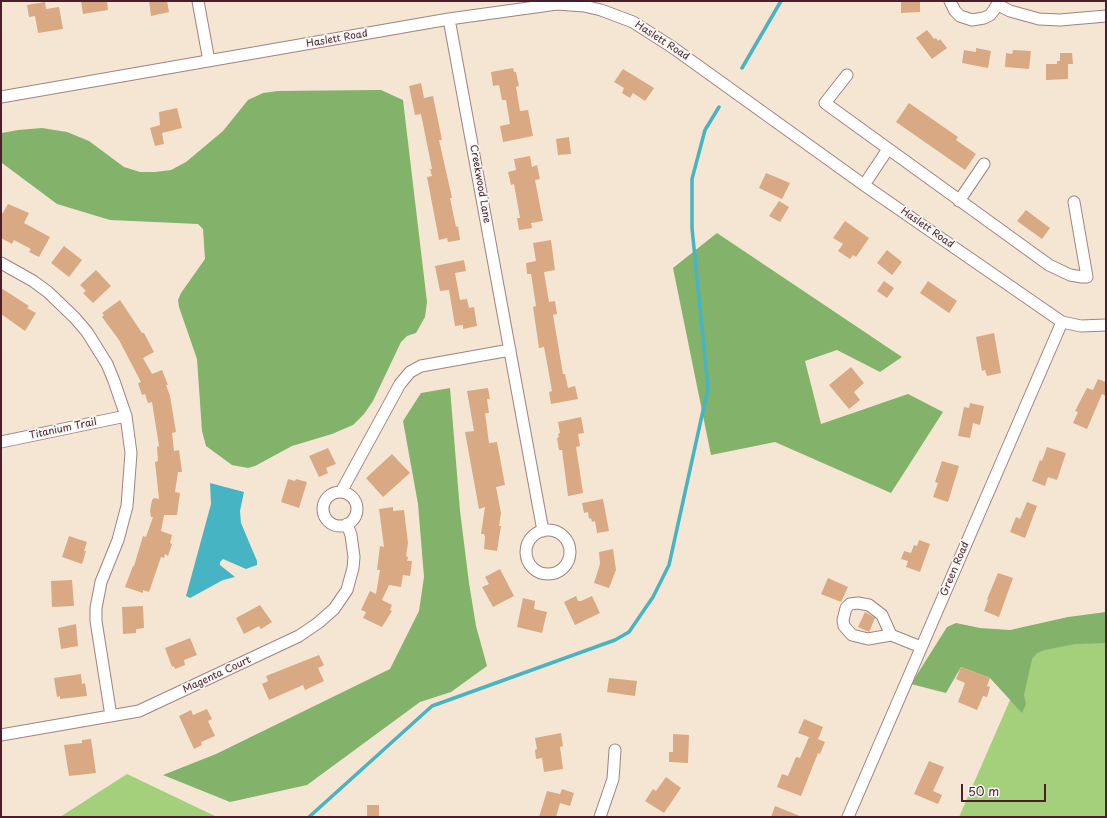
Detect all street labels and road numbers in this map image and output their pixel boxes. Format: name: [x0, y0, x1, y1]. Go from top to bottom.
street label: Haslett Road: [633, 19, 691, 63]
street label: Haslett Road: [305, 28, 369, 50]
street label: Creekwood Lane: [467, 144, 493, 224]
street label: Haslett Road: [898, 205, 956, 251]
street label: Titanium Trail: [28, 416, 98, 442]
street label: Green Road: [938, 540, 972, 598]
street label: Magenta Court: [181, 654, 253, 696]

